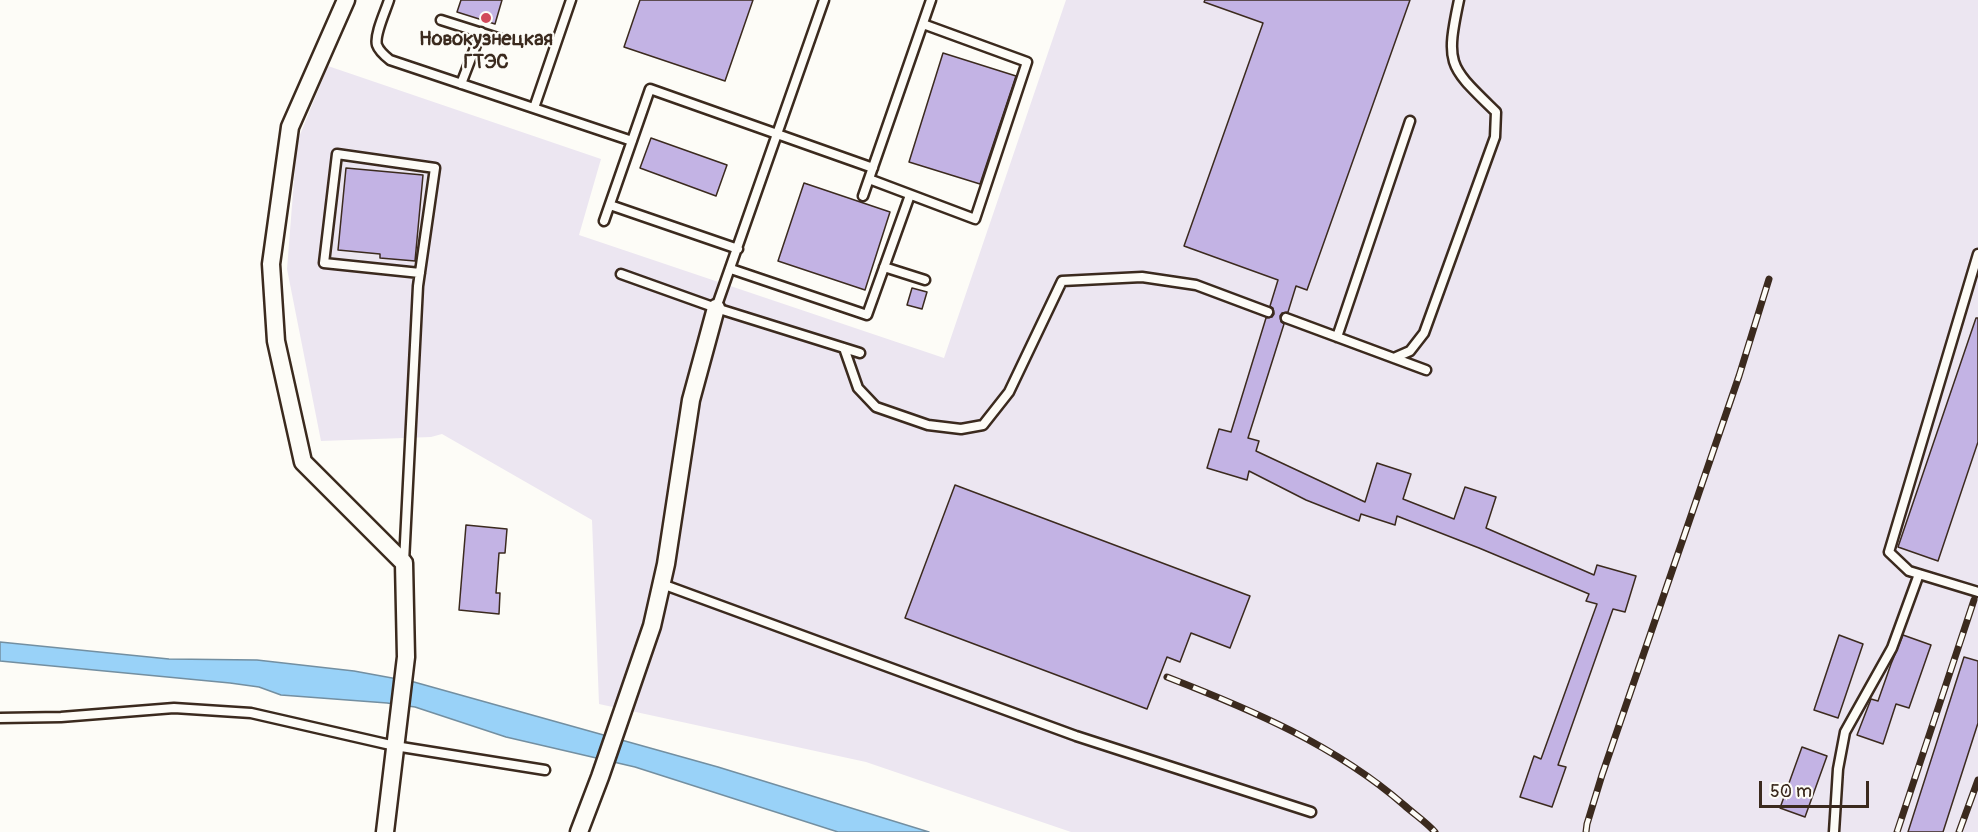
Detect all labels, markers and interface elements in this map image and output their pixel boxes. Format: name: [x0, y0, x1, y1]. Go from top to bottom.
marker: Новокузнецкая ГТЭС: [479, 11, 493, 25]
place label: Новокузнецкая ГТЭС: [419, 28, 553, 75]
scale bar: [1762, 769, 1872, 807]
text: 50 m: [1770, 780, 1812, 803]

